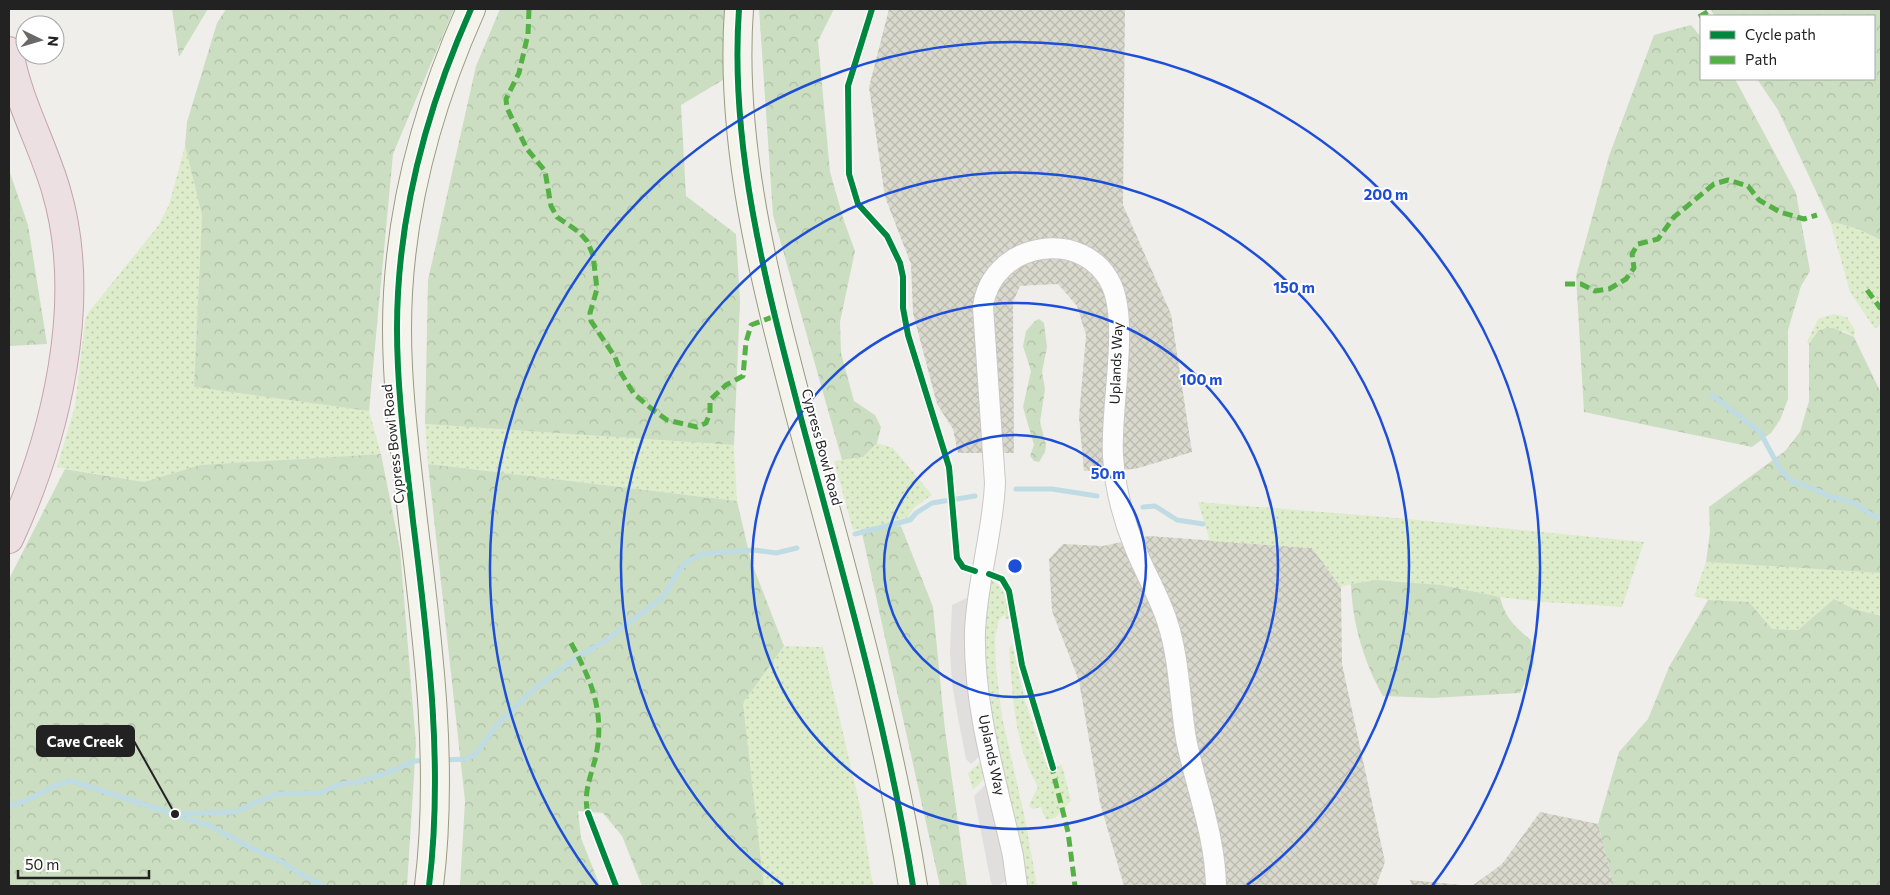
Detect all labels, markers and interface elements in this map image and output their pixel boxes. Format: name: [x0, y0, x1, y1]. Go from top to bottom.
north arrow: [15, 15, 65, 65]
legend: [1700, 15, 1875, 80]
text: Cycle path: [1745, 25, 1816, 43]
text: N: [45, 35, 62, 47]
text: Path: [1745, 50, 1777, 68]
text: 200 m: [1364, 185, 1408, 203]
text: 150 m: [1273, 278, 1315, 296]
street label: Uplands Way: [1106, 321, 1125, 405]
text: 100 m: [1180, 370, 1222, 388]
street label: Cypress Bowl Road: [378, 383, 407, 505]
street label: Cypress Bowl Road: [799, 387, 846, 507]
text: 50 m: [1091, 464, 1125, 482]
centre of rings: [1006, 557, 1024, 575]
street label: Uplands Way: [976, 713, 1009, 797]
callout: Cave Creek: [37, 726, 134, 756]
text: Cave Creek: [46, 732, 124, 750]
scale bar: [18, 848, 149, 880]
text: 50 m: [25, 855, 59, 873]

